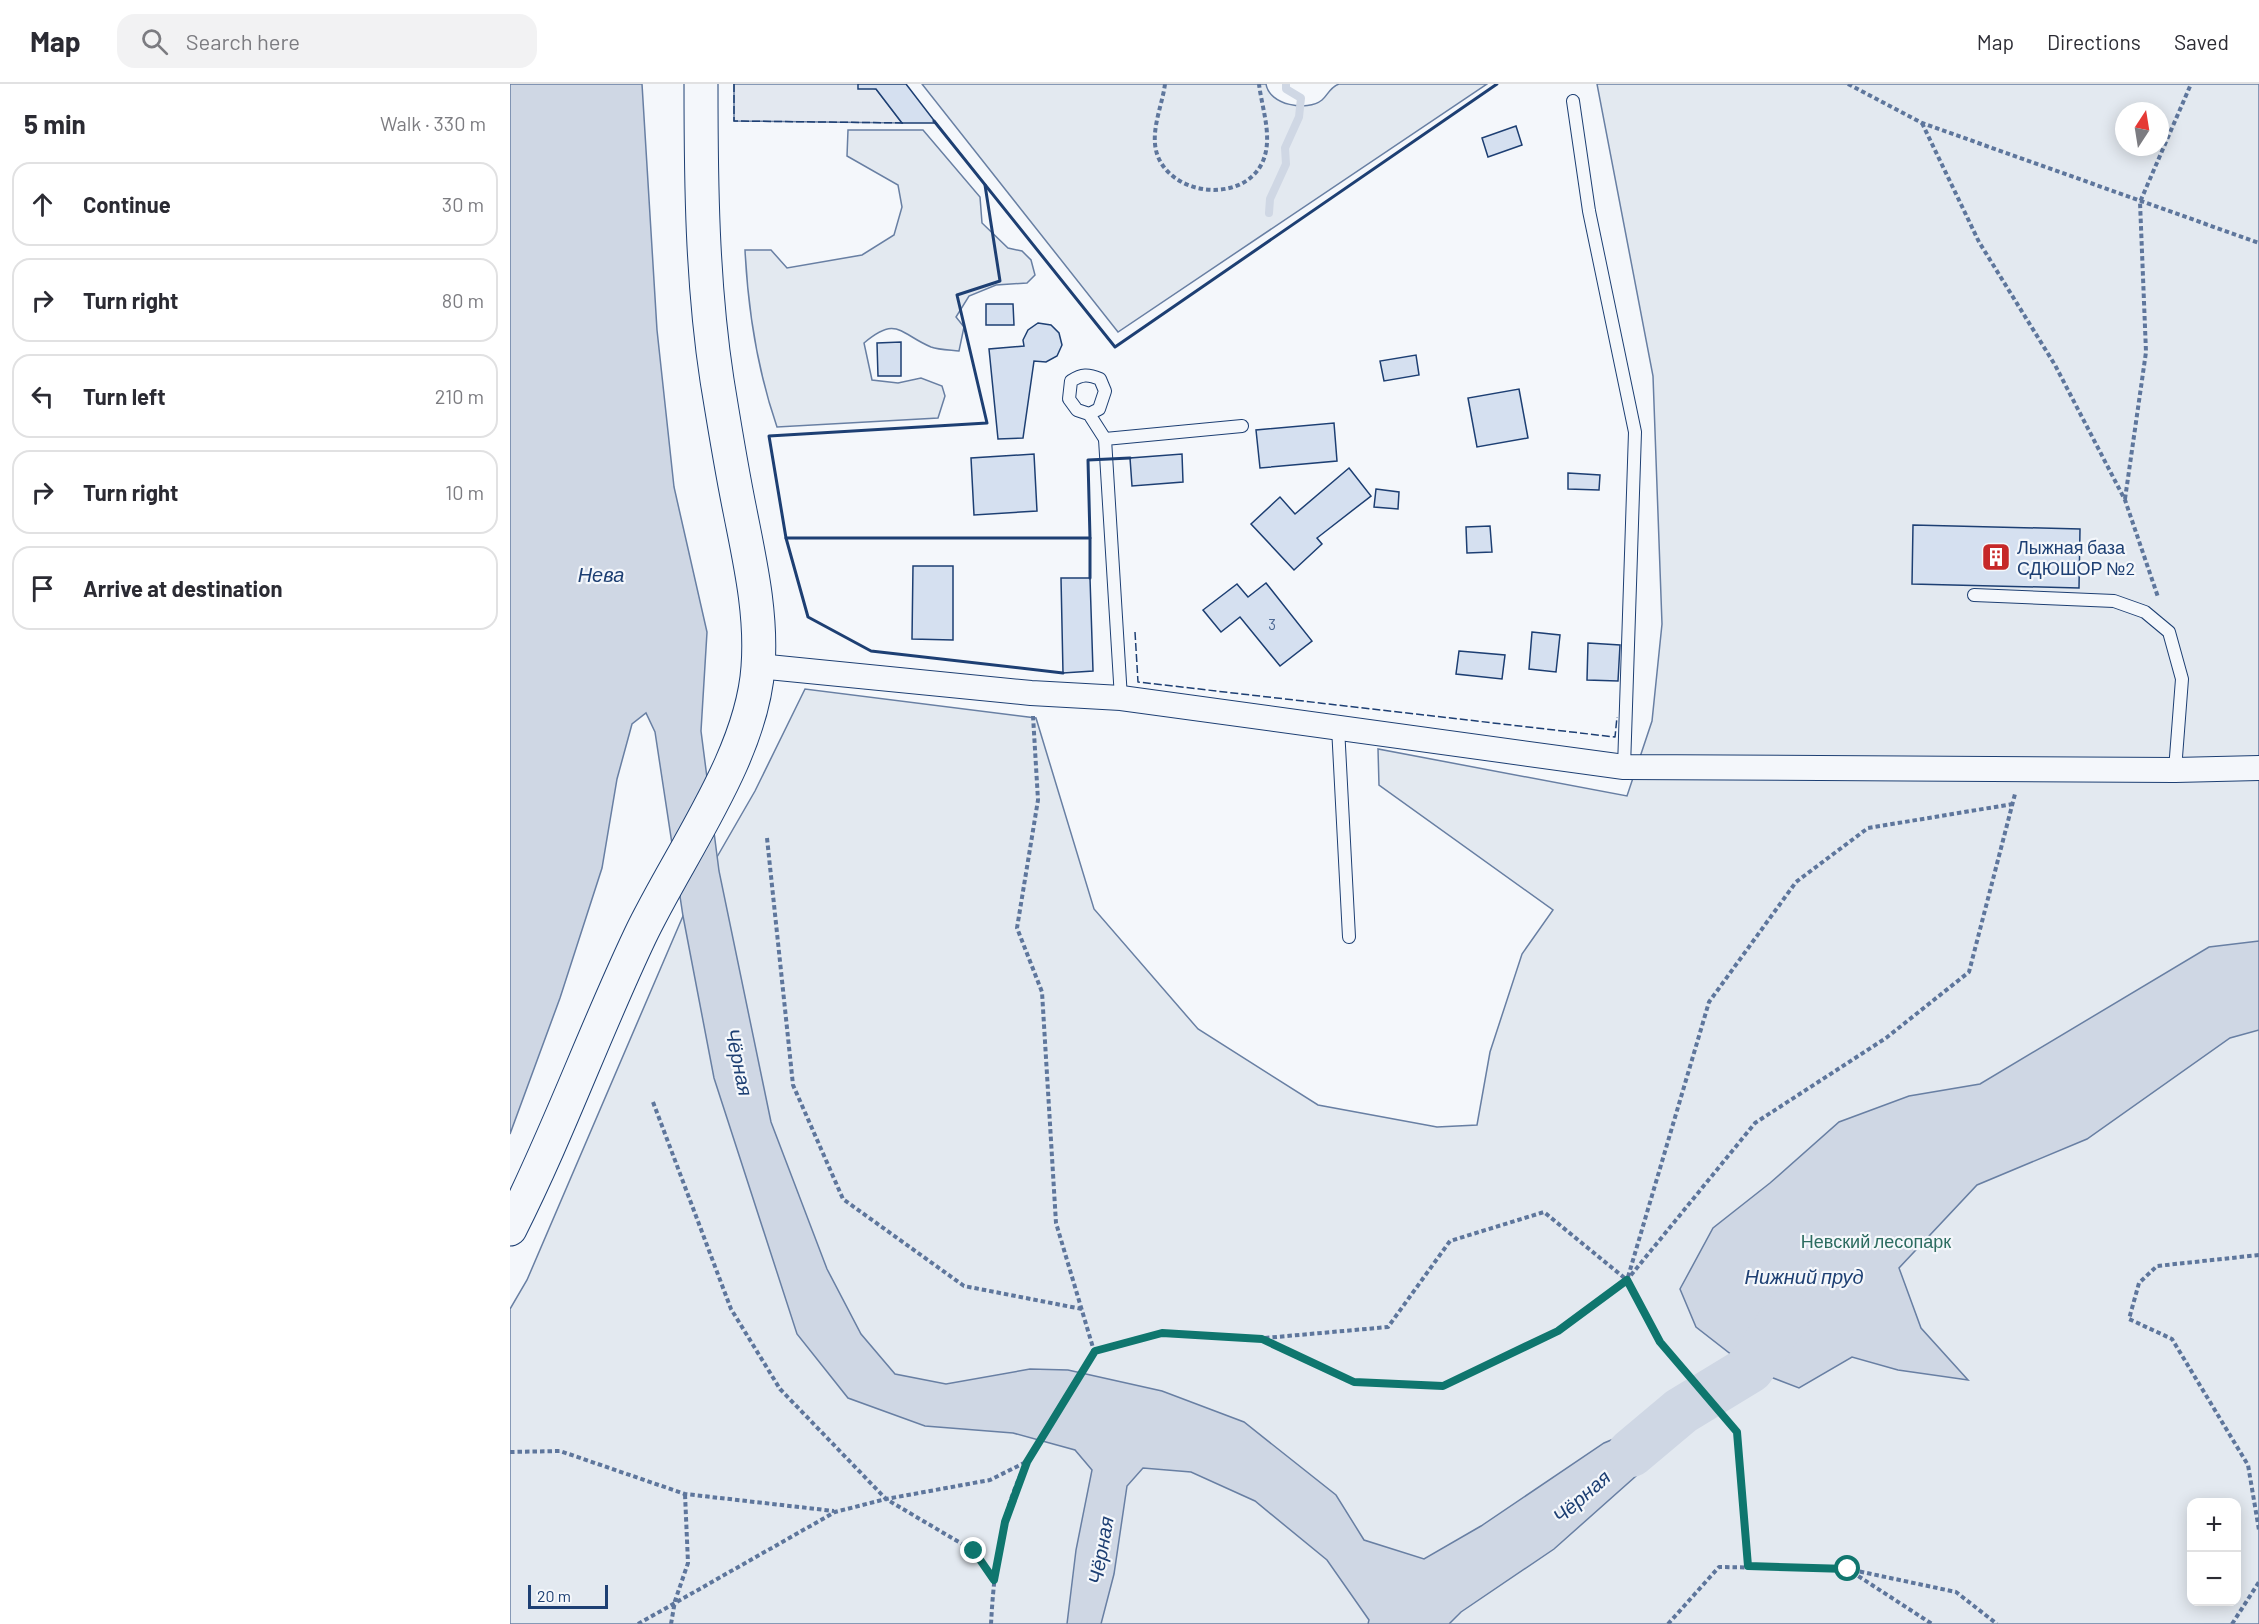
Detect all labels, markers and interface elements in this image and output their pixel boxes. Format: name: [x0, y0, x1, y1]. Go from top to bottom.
search box: [117, 14, 537, 68]
text: Map: [30, 24, 81, 58]
icon: search: [138, 25, 171, 58]
text: Search here: [186, 28, 300, 54]
text: Map: [1977, 29, 2014, 54]
text: Directions: [2047, 29, 2141, 54]
text: Saved: [2174, 29, 2229, 54]
north arrow: [2115, 102, 2169, 156]
text: 5 min: [24, 108, 86, 139]
text: Walk · 330 m: [380, 111, 486, 135]
icon: ahead: [26, 188, 59, 221]
text: Continue: [83, 191, 171, 217]
text: 30 m: [442, 192, 484, 216]
icon: right: [26, 284, 59, 317]
text: Turn right: [83, 287, 178, 313]
text: 80 m: [442, 288, 484, 312]
icon: left: [26, 380, 59, 413]
text: Turn left: [83, 383, 166, 409]
text: 210 m: [435, 384, 484, 408]
icon: right: [26, 476, 59, 509]
text: Turn right: [83, 479, 178, 505]
text: 10 m: [445, 480, 484, 504]
place label: Лыжная база СДЮШОР №2: [2017, 536, 2135, 579]
building icon: Лыжная база СДЮШОР №2: [1980, 541, 2012, 573]
water label: Нева: [578, 562, 624, 586]
icon: arrive: [26, 572, 59, 605]
text: Arrive at destination: [83, 575, 282, 601]
house number: 3: [1268, 615, 1276, 633]
water label: Чёрная: [721, 1026, 759, 1098]
park label: Невский лесопарк: [1801, 1230, 1951, 1252]
water label: Нижний пруд: [1745, 1264, 1863, 1288]
water label: Чёрная: [1547, 1464, 1615, 1528]
map controls: [2187, 1498, 2241, 1606]
button: +: [2187, 1498, 2241, 1552]
water label: Чёрная: [1082, 1514, 1118, 1586]
route end: [960, 1537, 986, 1563]
button: −: [2187, 1552, 2241, 1606]
route start: [1834, 1555, 1860, 1581]
scale bar: [528, 1582, 608, 1610]
text: 20 m: [537, 1586, 571, 1605]

